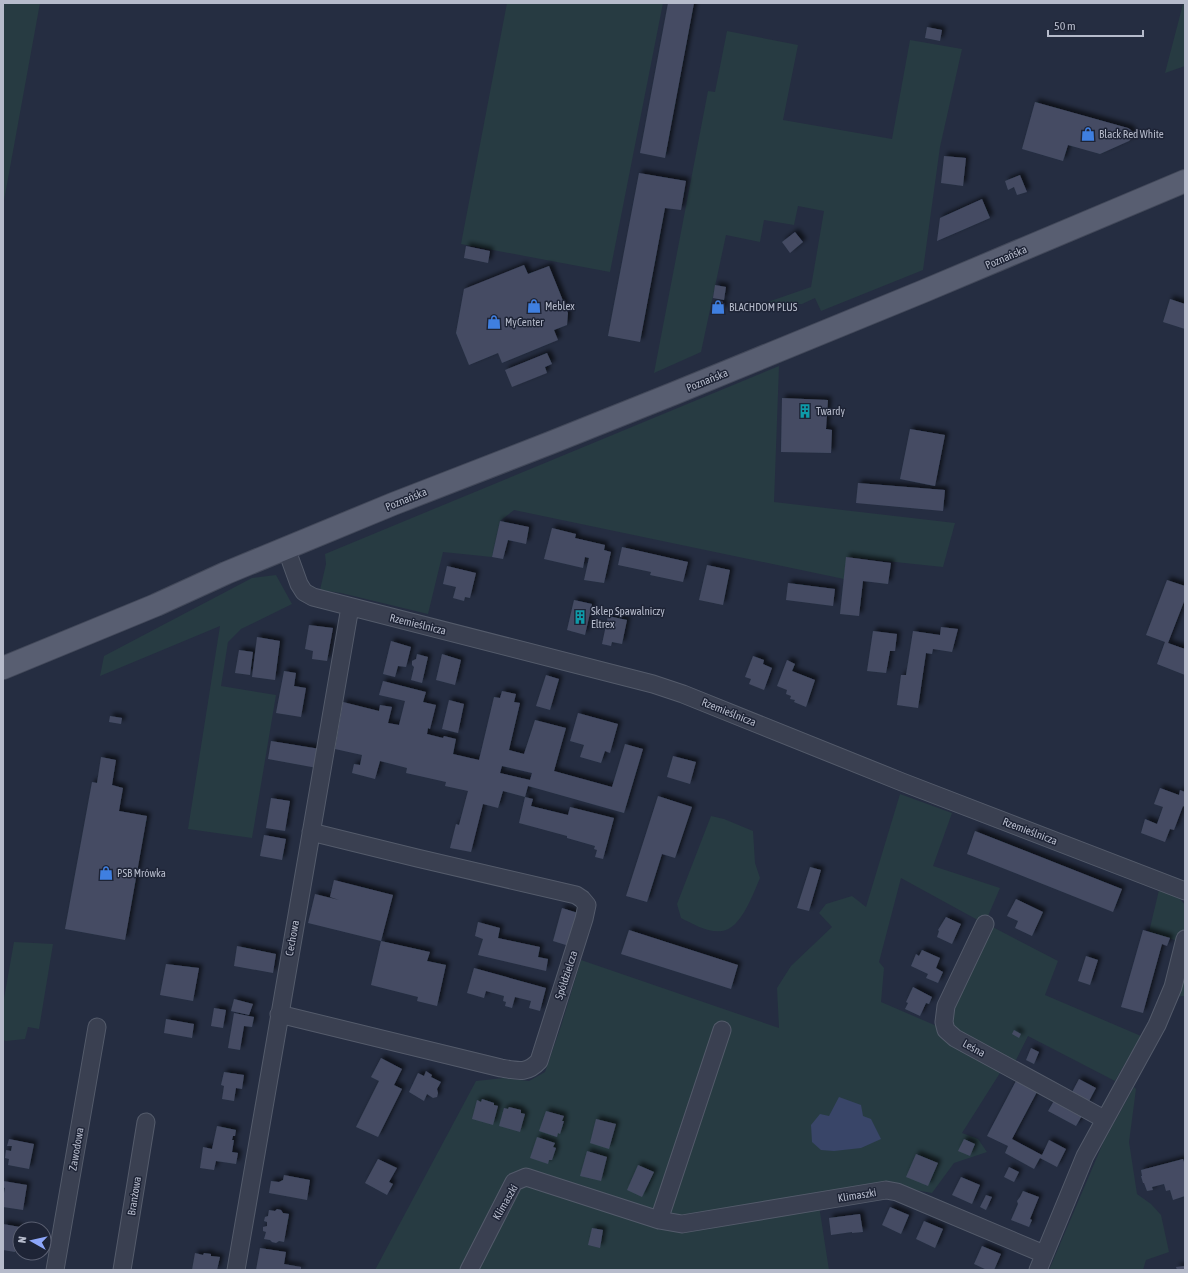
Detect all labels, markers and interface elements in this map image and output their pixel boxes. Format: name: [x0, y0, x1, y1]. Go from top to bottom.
scale bar: [1048, 12, 1143, 38]
text: 50 m: [1054, 19, 1076, 33]
shop icon: Black Red White: [1080, 126, 1096, 142]
place label: Black Red White: [1099, 128, 1164, 140]
street label: Poznańska: [983, 243, 1029, 271]
shop icon: Meblex: [526, 298, 542, 314]
shop icon: BLACHDOM PLUS: [710, 299, 726, 315]
place label: Meblex: [545, 300, 575, 312]
place label: BLACHDOM PLUS: [729, 301, 798, 313]
shop icon: MyCenter: [486, 314, 502, 330]
place label: MyCenter: [505, 316, 544, 328]
street label: Poznańska: [684, 366, 730, 394]
building icon: Twardy: [797, 403, 813, 419]
place label: Twardy: [816, 405, 845, 417]
street label: Poznańska: [383, 485, 429, 513]
place label: Sklep Spawalniczy Eltrex: [591, 605, 665, 630]
building icon: Sklep Spawalniczy Eltrex: [572, 609, 588, 625]
street label: Rzemieślnicza: [389, 611, 447, 637]
street label: Rzemieślnicza: [700, 696, 758, 728]
street label: Rzemieślnicza: [1001, 815, 1059, 847]
shop icon: PSB Mrówka: [98, 865, 114, 881]
place label: PSB Mrówka: [117, 867, 166, 879]
street label: Cechowa: [283, 919, 301, 957]
street label: Spółdzielcza: [552, 949, 580, 1001]
street label: Leśna: [961, 1037, 987, 1059]
street label: Zawodowa: [66, 1127, 86, 1171]
street label: Branżowa: [125, 1176, 143, 1216]
street label: Klimaszki: [490, 1182, 520, 1222]
street label: Klimaszki: [837, 1186, 877, 1204]
north arrow: [12, 1221, 52, 1261]
text: N: [16, 1236, 28, 1244]

